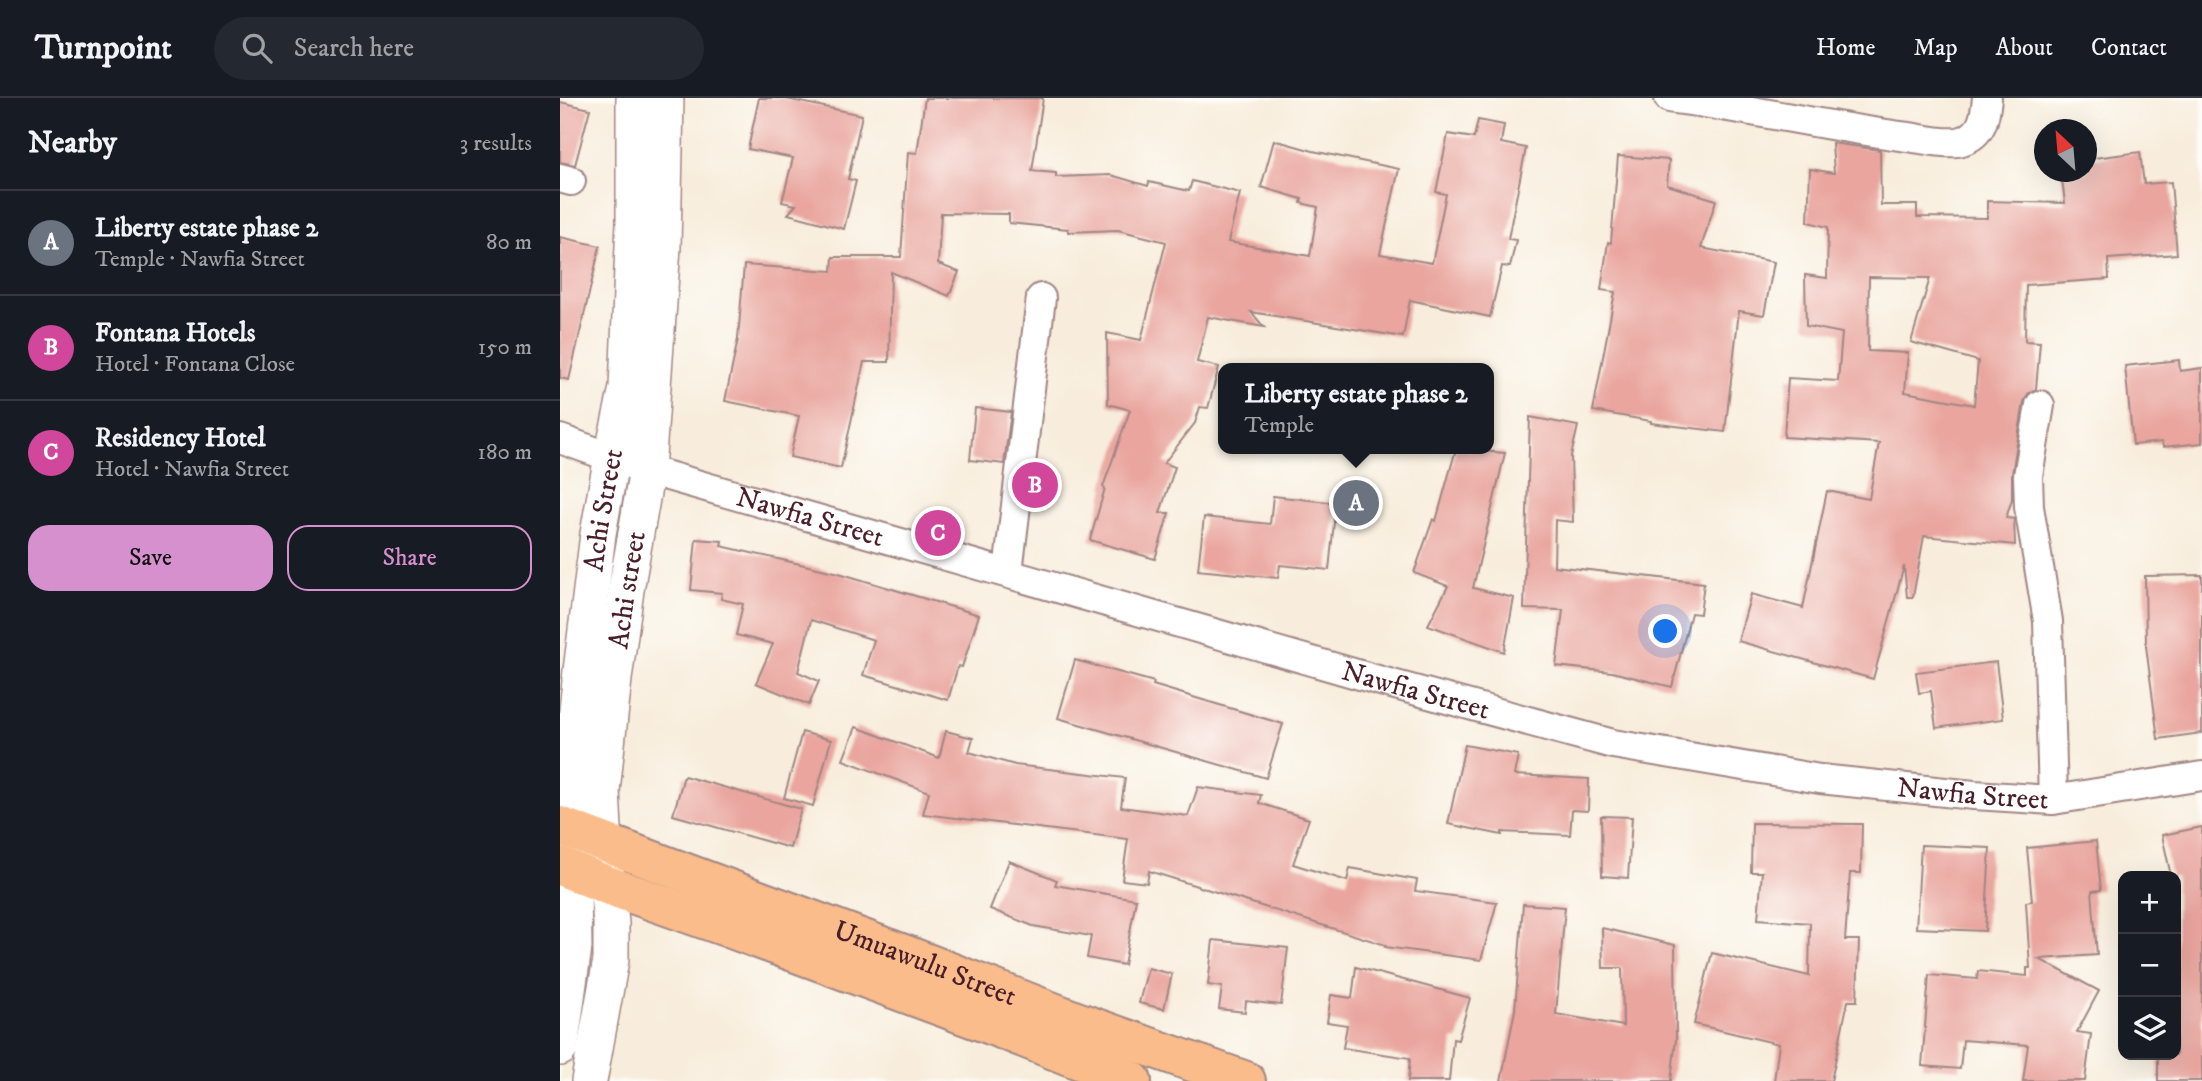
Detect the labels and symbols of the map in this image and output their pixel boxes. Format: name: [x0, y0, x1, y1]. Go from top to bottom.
north arrow: [2034, 119, 2097, 182]
street label: Achi Street: [576, 445, 631, 573]
pin: B: [1012, 459, 1058, 511]
pin: A: [1333, 477, 1379, 529]
street label: Nawfia Street: [732, 479, 888, 555]
pin: C: [915, 507, 961, 559]
street label: Achi street: [601, 528, 654, 651]
your location: [1648, 614, 1682, 648]
street label: Nawfia Street: [1338, 653, 1494, 727]
street label: Nawfia Street: [1895, 770, 2050, 817]
street label: Umuawulu Street: [829, 912, 1022, 1014]

